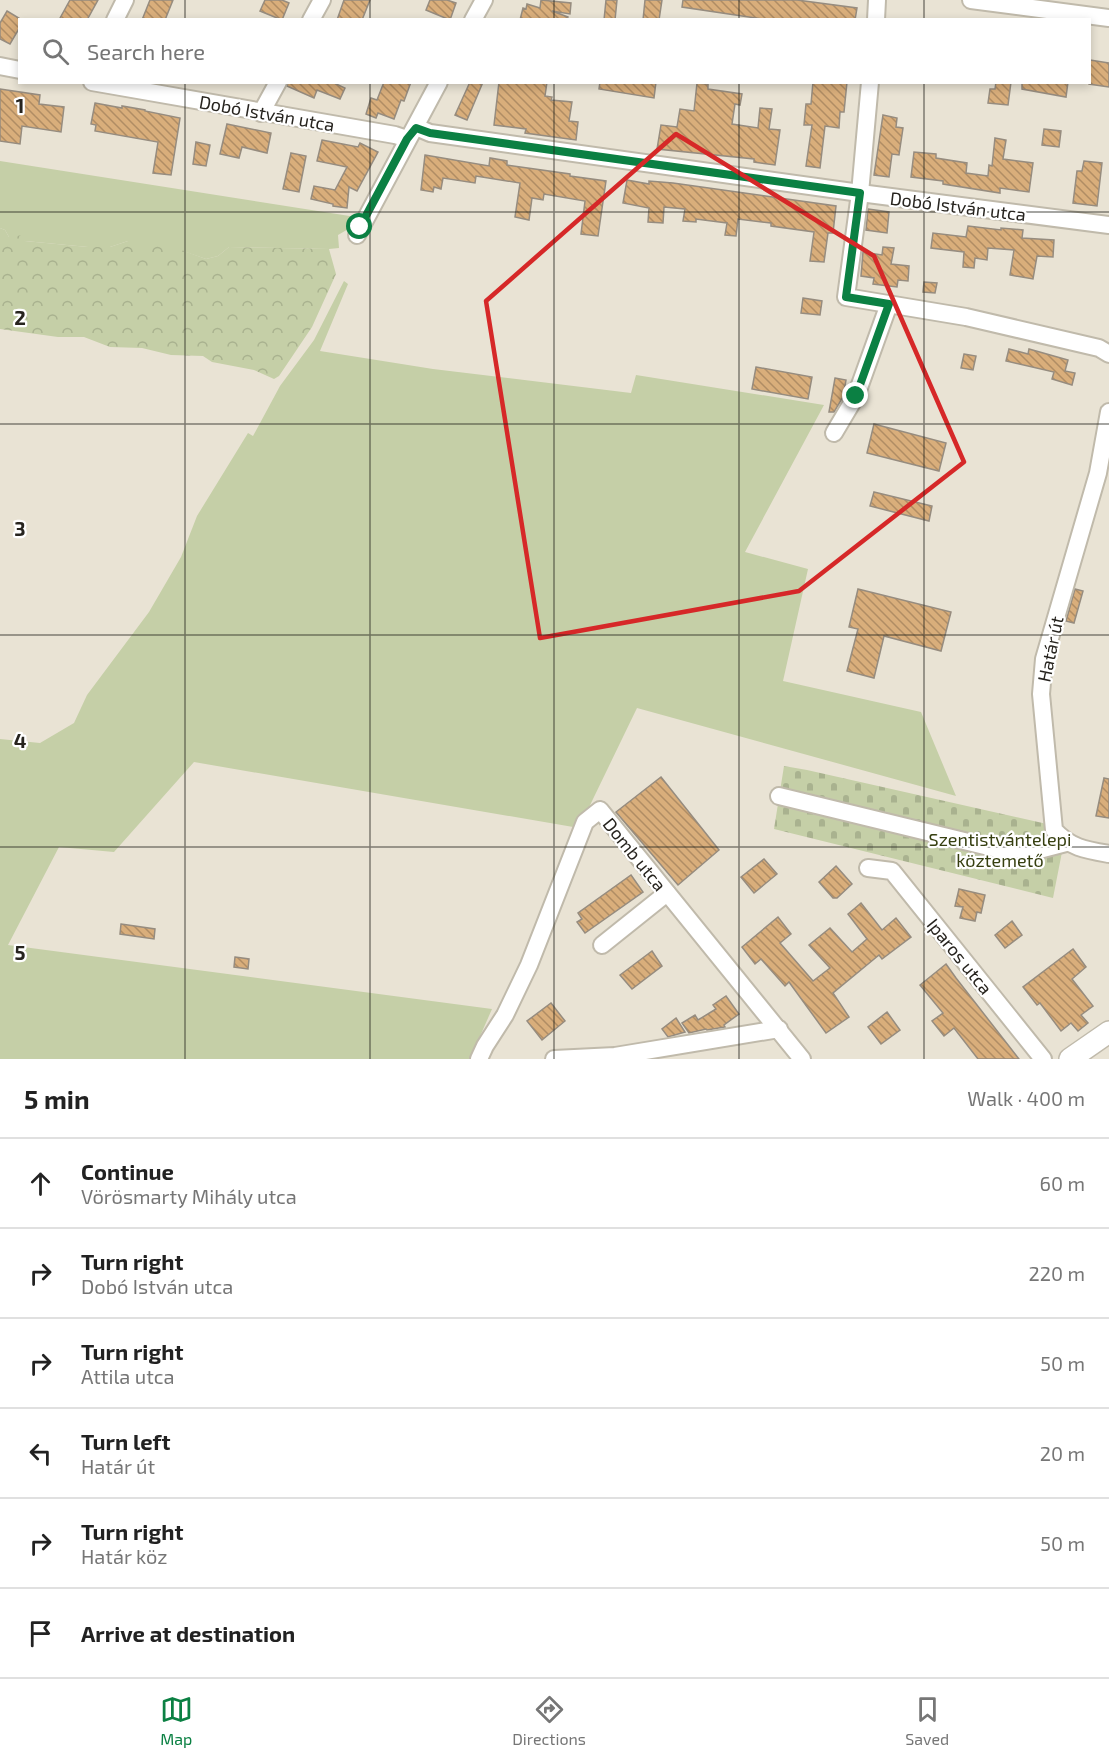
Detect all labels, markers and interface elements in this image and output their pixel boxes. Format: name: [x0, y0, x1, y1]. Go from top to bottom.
search box: [18, 18, 1091, 84]
icon: search: [39, 35, 72, 68]
text: Search here: [87, 38, 205, 64]
street label: Dobó István utca: [198, 90, 336, 136]
text: 1: [16, 93, 24, 117]
street label: Dobó István utca: [889, 187, 1027, 225]
route start: [346, 213, 372, 239]
text: 2: [14, 305, 26, 329]
route end: [842, 382, 868, 408]
text: 3: [14, 516, 26, 540]
street label: Határ út: [1032, 614, 1068, 684]
text: 4: [14, 728, 27, 752]
street label: Domb utca: [599, 813, 671, 895]
park label: Szentistvántelepi köztemető: [929, 828, 1071, 871]
street label: Iparos utca: [923, 914, 997, 998]
text: 5: [14, 940, 26, 964]
text: 5 min: [24, 1083, 90, 1114]
text: Walk · 400 m: [967, 1086, 1085, 1110]
text: Continue: [81, 1158, 174, 1184]
icon: ahead: [24, 1167, 57, 1200]
text: 60 m: [1040, 1171, 1085, 1195]
text: Vörösmarty Mihály utca: [81, 1184, 297, 1208]
text: Turn right: [81, 1248, 183, 1274]
icon: right: [24, 1257, 57, 1290]
text: 220 m: [1028, 1261, 1085, 1285]
text: Dobó István utca: [81, 1274, 233, 1298]
text: Turn right: [81, 1338, 183, 1364]
icon: right: [24, 1347, 57, 1380]
text: 50 m: [1040, 1351, 1085, 1375]
text: Attila utca: [81, 1364, 175, 1388]
text: Turn left: [81, 1428, 170, 1454]
icon: left: [24, 1437, 57, 1470]
text: 20 m: [1040, 1441, 1085, 1465]
text: Határ út: [81, 1454, 155, 1478]
text: Turn right: [81, 1518, 183, 1544]
icon: right: [24, 1527, 57, 1560]
text: 50 m: [1040, 1531, 1085, 1555]
text: Határ köz: [81, 1544, 167, 1568]
icon: arrive: [24, 1617, 57, 1650]
text: Arrive at destination: [81, 1620, 295, 1646]
tab: Map: [160, 1693, 193, 1748]
tab: Directions: [512, 1693, 586, 1748]
tab: Saved: [905, 1693, 949, 1748]

